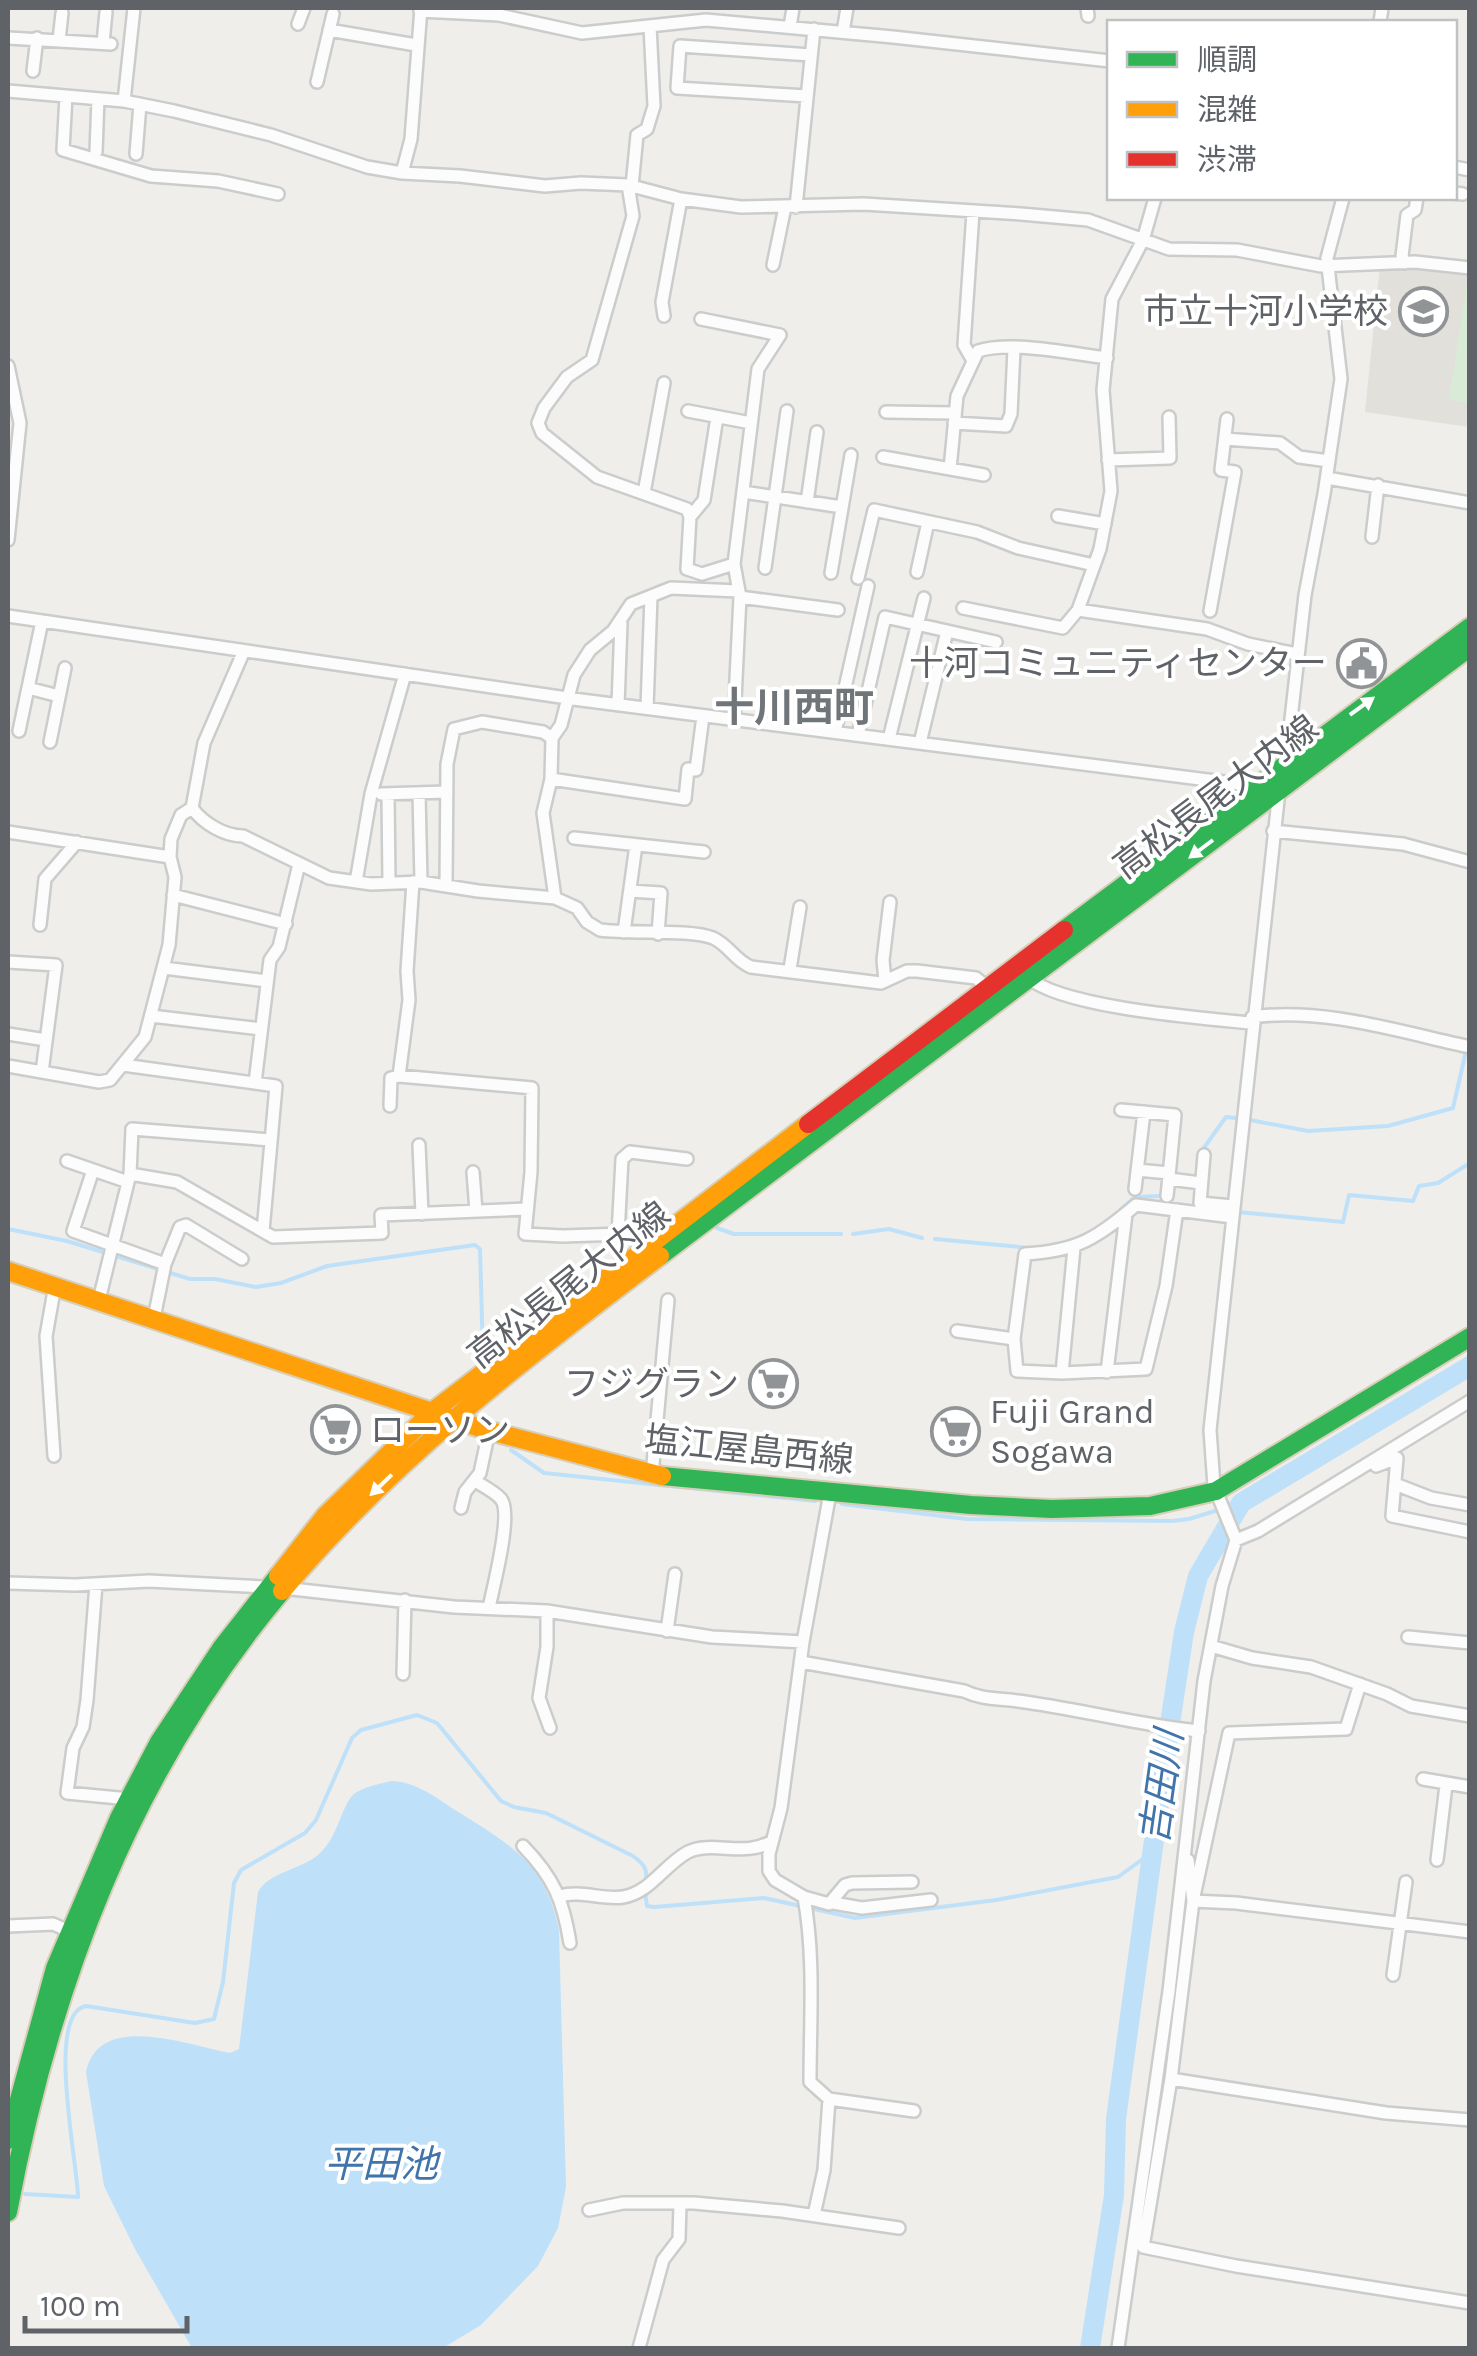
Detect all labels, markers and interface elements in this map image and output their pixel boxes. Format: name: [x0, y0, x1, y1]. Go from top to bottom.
legend: [1107, 20, 1457, 200]
text: 順調: [1197, 42, 1257, 78]
text: 混雑: [1197, 92, 1257, 128]
text: 渋滞: [1197, 142, 1257, 178]
school or university icon: 市立十河小学校: [1397, 285, 1449, 337]
place label: 市立十河小学校: [1143, 291, 1388, 332]
public building icon: 十河コミュニティセンター: [1336, 637, 1388, 689]
place label: 十河コミュニティセンター: [909, 643, 1327, 684]
district label: 十川西町: [714, 684, 874, 731]
one-way arrow: [1349, 697, 1375, 716]
street label: 高松長尾大内線: [1106, 707, 1326, 887]
one-way arrow: [1188, 839, 1214, 859]
street label: 高松長尾大内線: [460, 1193, 678, 1377]
supermarket icon: フジグラン: [748, 1358, 800, 1410]
place label: フジグラン: [564, 1364, 739, 1405]
place label: Fuji Grand Sogawa: [990, 1391, 1155, 1472]
supermarket icon: ローソン: [309, 1404, 361, 1456]
supermarket icon: Fuji Grand Sogawa: [929, 1405, 981, 1457]
place label: ローソン: [370, 1410, 510, 1451]
street label: 塩江屋島西線: [642, 1419, 856, 1481]
one-way arrow: [369, 1473, 393, 1496]
water label: 吉田川: [1132, 1723, 1193, 1847]
water label: 平田池: [324, 2142, 442, 2187]
scale bar: [25, 2271, 188, 2333]
text: 100 m: [40, 2288, 121, 2324]

